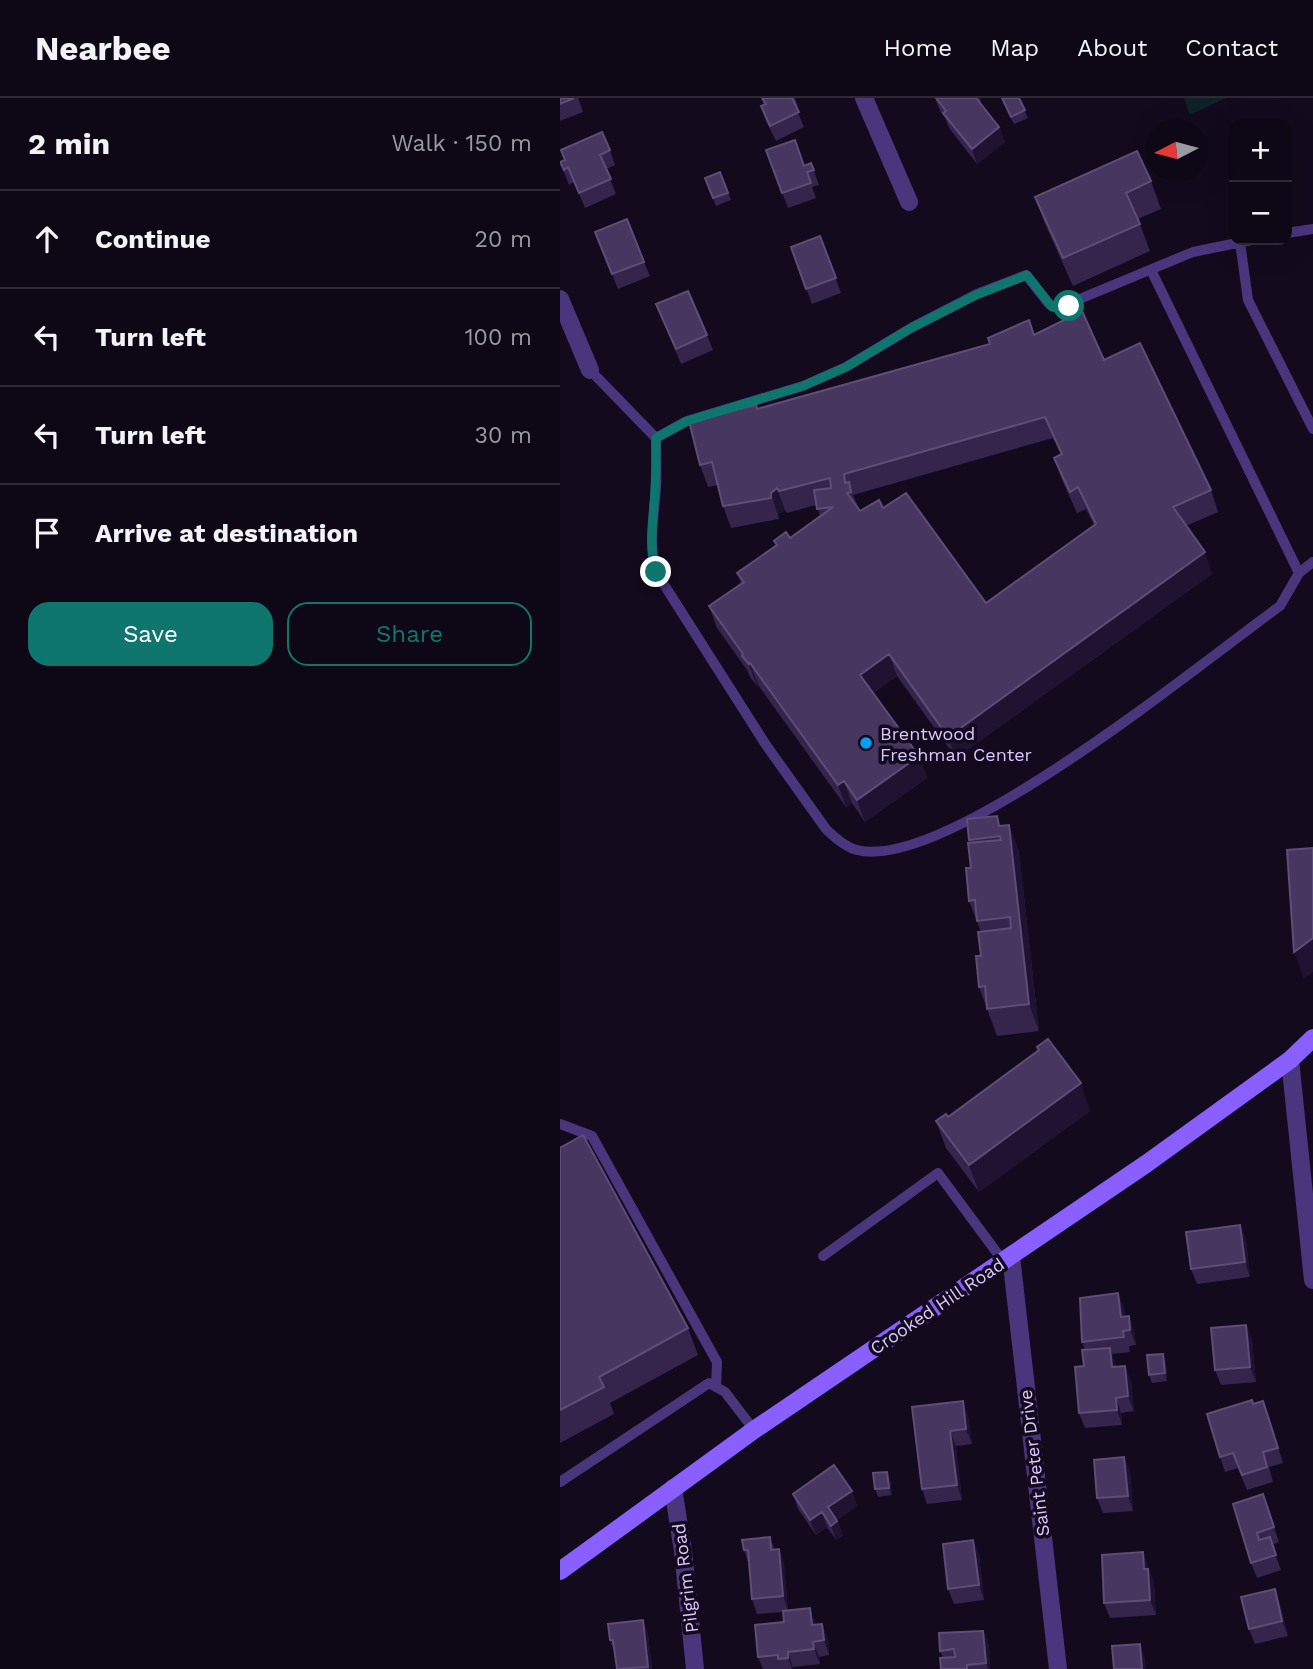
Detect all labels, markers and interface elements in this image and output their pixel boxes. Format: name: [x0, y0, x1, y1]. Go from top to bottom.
text: Nearbee: [35, 29, 171, 68]
text: Home: [884, 34, 952, 62]
text: Map: [990, 34, 1039, 62]
text: About: [1077, 34, 1147, 62]
text: Contact: [1185, 34, 1278, 62]
north arrow: [1145, 119, 1208, 182]
map controls: [1229, 119, 1292, 245]
button: +: [1229, 119, 1292, 182]
text: 2 min: [28, 126, 110, 161]
text: Walk · 150 m: [391, 130, 532, 157]
button: −: [1229, 182, 1292, 245]
icon: ahead: [28, 220, 66, 258]
text: Continue: [95, 224, 211, 254]
text: 20 m: [475, 226, 532, 253]
route start: [1053, 290, 1084, 321]
icon: left: [28, 318, 66, 356]
text: Turn left: [95, 322, 206, 352]
text: 100 m: [465, 324, 532, 351]
icon: left: [28, 416, 66, 454]
text: Turn left: [95, 420, 206, 450]
text: 30 m: [475, 422, 532, 449]
icon: arrive: [28, 514, 66, 552]
text: Arrive at destination: [95, 518, 358, 548]
route end: [640, 556, 671, 587]
button: Save: [28, 602, 273, 666]
button: Share: [287, 602, 532, 666]
place label: Brentwood Freshman Center: [880, 723, 1032, 765]
marker: Brentwood Freshman Center: [858, 735, 874, 751]
street label: Crooked Hill Road: [866, 1253, 1008, 1359]
street label: Saint Peter Drive: [1015, 1388, 1053, 1538]
street label: Pilgrim Road: [668, 1522, 702, 1634]

